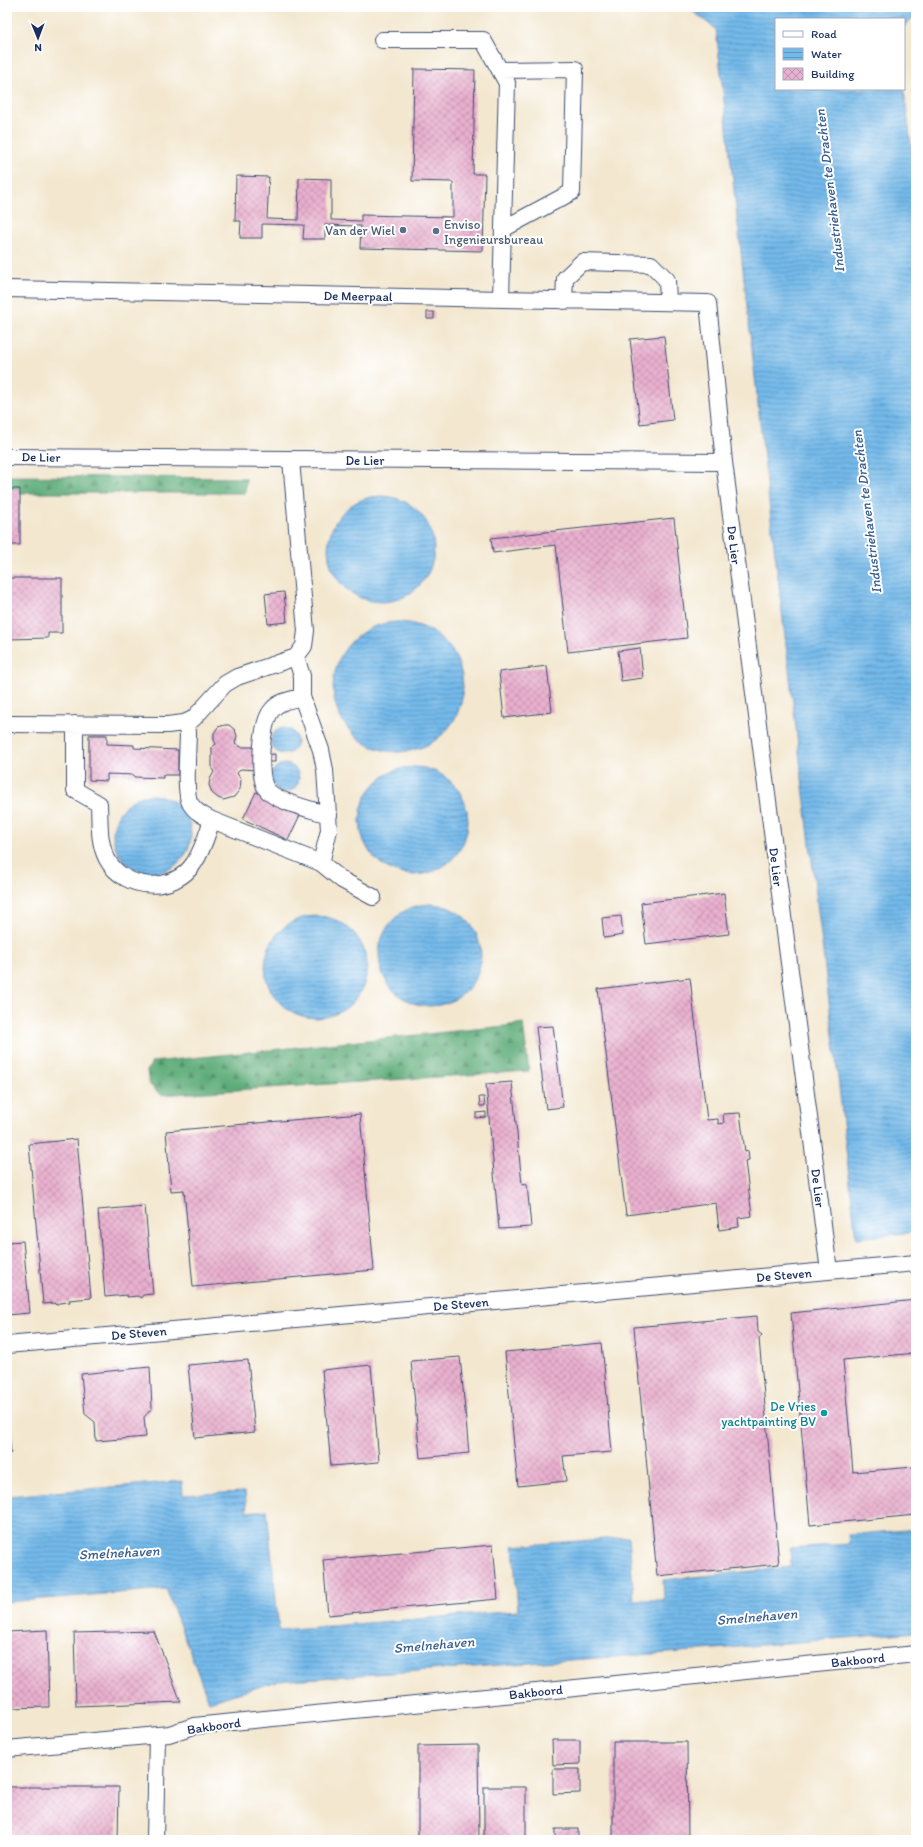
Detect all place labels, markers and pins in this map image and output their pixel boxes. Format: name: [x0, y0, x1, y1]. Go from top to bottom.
place label: Enviso Ingenieursbureau: [444, 217, 543, 247]
place label: Van der Wiel: [325, 223, 395, 238]
marker: Van der Wiel: [398, 225, 408, 235]
marker: Enviso Ingenieursbureau: [431, 226, 441, 236]
place label: De Vries yachtpainting BV: [721, 1399, 816, 1429]
marker: De Vries yachtpainting BV: [819, 1408, 829, 1418]

